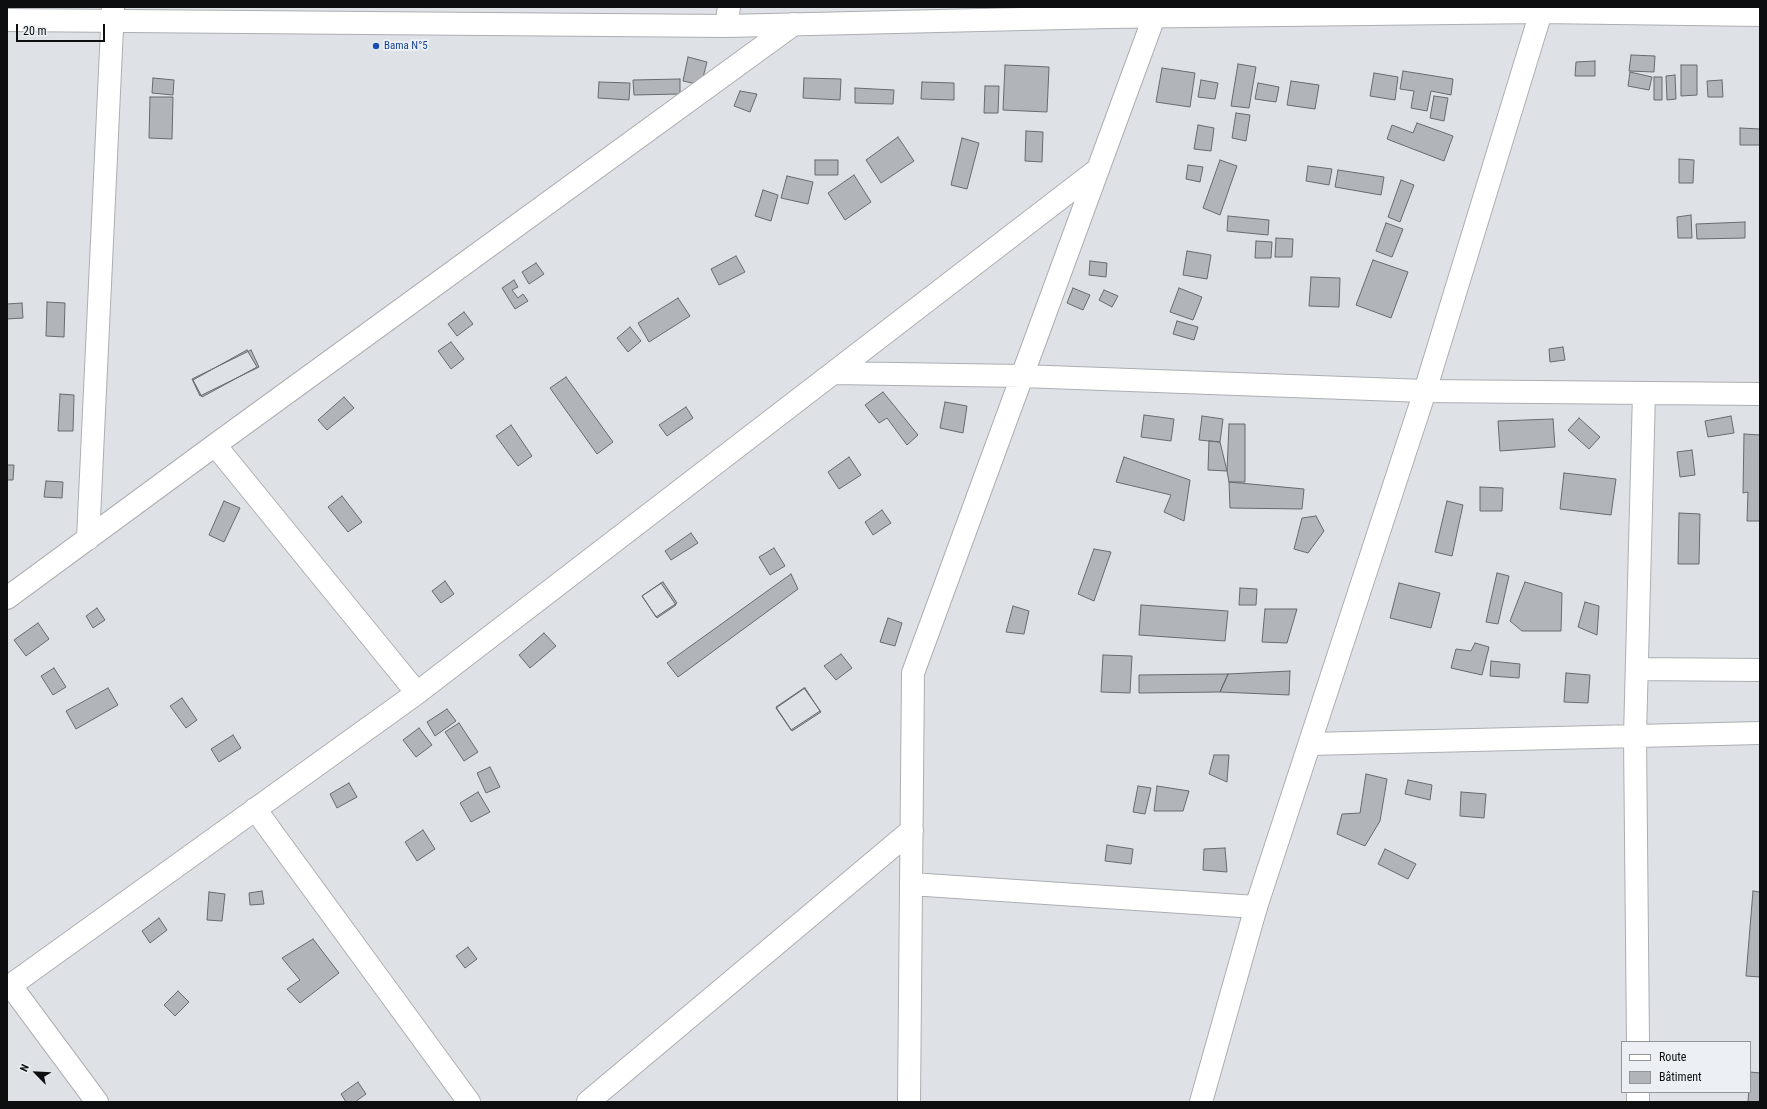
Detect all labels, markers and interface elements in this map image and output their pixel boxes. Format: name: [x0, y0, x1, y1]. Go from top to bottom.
scale bar: [18, 16, 107, 42]
text: 20 m: [23, 24, 47, 38]
place label: Bama N°5: [384, 39, 428, 53]
marker: Bama N°5: [371, 41, 381, 51]
legend: [1621, 1041, 1751, 1093]
text: Route: [1659, 1050, 1686, 1064]
north arrow: [16, 1053, 56, 1093]
text: N: [17, 1062, 32, 1074]
text: Bâtiment: [1659, 1070, 1702, 1084]

